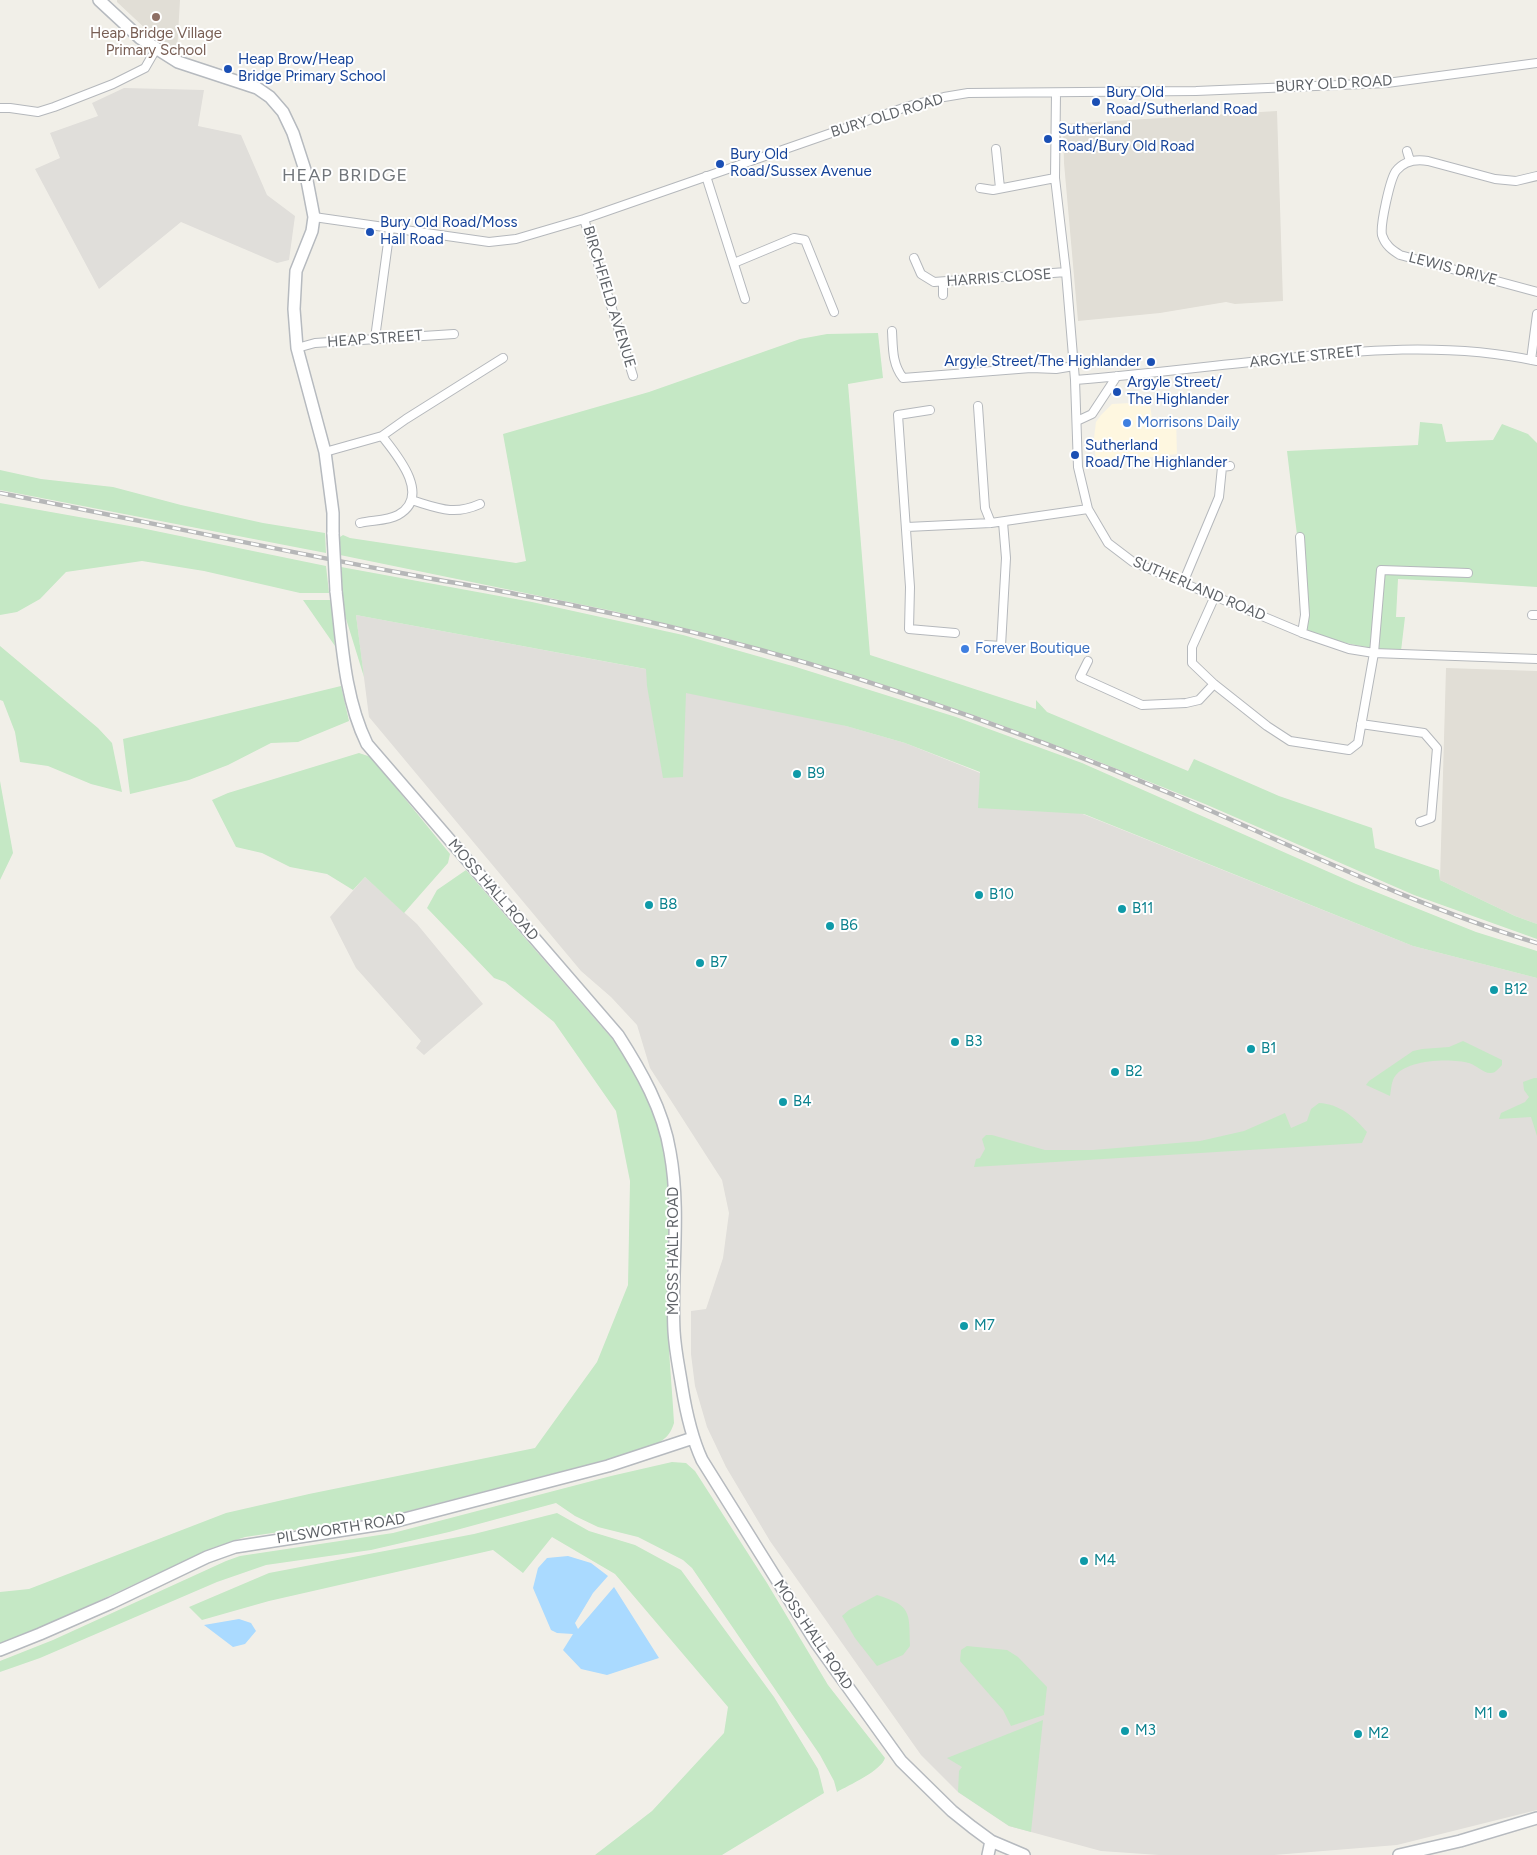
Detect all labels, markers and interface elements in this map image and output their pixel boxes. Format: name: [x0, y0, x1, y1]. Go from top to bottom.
marker: Heap Bridge Village Primary School: [150, 11, 162, 23]
place label: Heap Bridge Village Primary School: [90, 25, 222, 60]
place label: Heap Brow/Heap Bridge Primary School: [238, 51, 386, 86]
marker: Heap Brow/Heap Bridge Primary School: [222, 63, 234, 75]
street label: BURY OLD ROAD: [1275, 72, 1393, 96]
place label: Bury Old Road/Sutherland Road: [1106, 84, 1258, 119]
street label: BURY OLD ROAD: [828, 90, 946, 142]
marker: Bury Old Road/Sutherland Road: [1090, 96, 1102, 108]
place label: Sutherland Road/Bury Old Road: [1058, 121, 1195, 156]
marker: Sutherland Road/Bury Old Road: [1042, 133, 1054, 145]
place label: Bury Old Road/Sussex Avenue: [730, 146, 872, 181]
marker: Bury Old Road/Sussex Avenue: [714, 158, 726, 170]
district label: HEAP BRIDGE: [281, 165, 409, 187]
place label: Bury Old Road/Moss Hall Road: [380, 214, 517, 249]
street label: BIRCHFIELD AVENUE: [579, 224, 639, 370]
marker: Bury Old Road/Moss Hall Road: [364, 226, 376, 238]
street label: LEWIS DRIVE: [1407, 249, 1499, 289]
street label: HARRIS CLOSE: [946, 265, 1052, 291]
street label: HEAP STREET: [327, 327, 423, 351]
street label: ARGYLE STREET: [1249, 342, 1363, 372]
place label: Argyle Street/The Highlander: [944, 353, 1141, 371]
marker: Argyle Street/The Highlander: [1145, 356, 1157, 368]
place label: Argyle Street/ The Highlander: [1127, 374, 1229, 409]
marker: Argyle Street/ The Highlander: [1111, 386, 1123, 398]
place label: Morrisons Daily: [1137, 414, 1239, 432]
marker: Morrisons Daily: [1121, 417, 1133, 429]
place label: Sutherland Road/The Highlander: [1085, 437, 1227, 472]
marker: Sutherland Road/The Highlander: [1069, 449, 1081, 461]
street label: SUTHERLAND ROAD: [1130, 553, 1268, 625]
place label: Forever Boutique: [975, 640, 1090, 658]
marker: Forever Boutique: [959, 643, 971, 655]
place label: B9: [807, 765, 825, 783]
marker: B9: [791, 768, 803, 780]
street label: MOSS HALL ROAD: [444, 836, 542, 944]
place label: B10: [989, 886, 1014, 904]
marker: B10: [973, 889, 985, 901]
place label: B8: [659, 896, 677, 914]
marker: B8: [643, 899, 655, 911]
place label: B11: [1132, 900, 1154, 918]
marker: B11: [1116, 903, 1128, 915]
place label: B6: [840, 917, 858, 935]
marker: B6: [824, 920, 836, 932]
place label: B7: [710, 954, 727, 972]
marker: B7: [694, 957, 706, 969]
place label: B12: [1504, 981, 1528, 999]
marker: B12: [1488, 984, 1500, 996]
place label: B3: [965, 1033, 982, 1051]
marker: B3: [949, 1036, 961, 1048]
place label: B1: [1261, 1040, 1276, 1058]
marker: B1: [1245, 1043, 1257, 1055]
place label: B2: [1125, 1063, 1143, 1081]
marker: B2: [1109, 1066, 1121, 1078]
place label: B4: [793, 1093, 811, 1111]
marker: B4: [777, 1096, 789, 1108]
street label: MOSS HALL ROAD: [665, 1187, 683, 1315]
place label: M7: [974, 1317, 995, 1335]
marker: M7: [958, 1320, 970, 1332]
street label: PILSWORTH ROAD: [275, 1510, 407, 1548]
place label: M4: [1094, 1552, 1116, 1570]
marker: M4: [1078, 1555, 1090, 1567]
street label: MOSS HALL ROAD: [770, 1577, 856, 1693]
place label: M1: [1474, 1705, 1493, 1723]
marker: M1: [1497, 1708, 1509, 1720]
place label: M3: [1135, 1722, 1156, 1740]
marker: M3: [1119, 1725, 1131, 1737]
place label: M2: [1368, 1725, 1389, 1743]
marker: M2: [1352, 1728, 1364, 1740]

